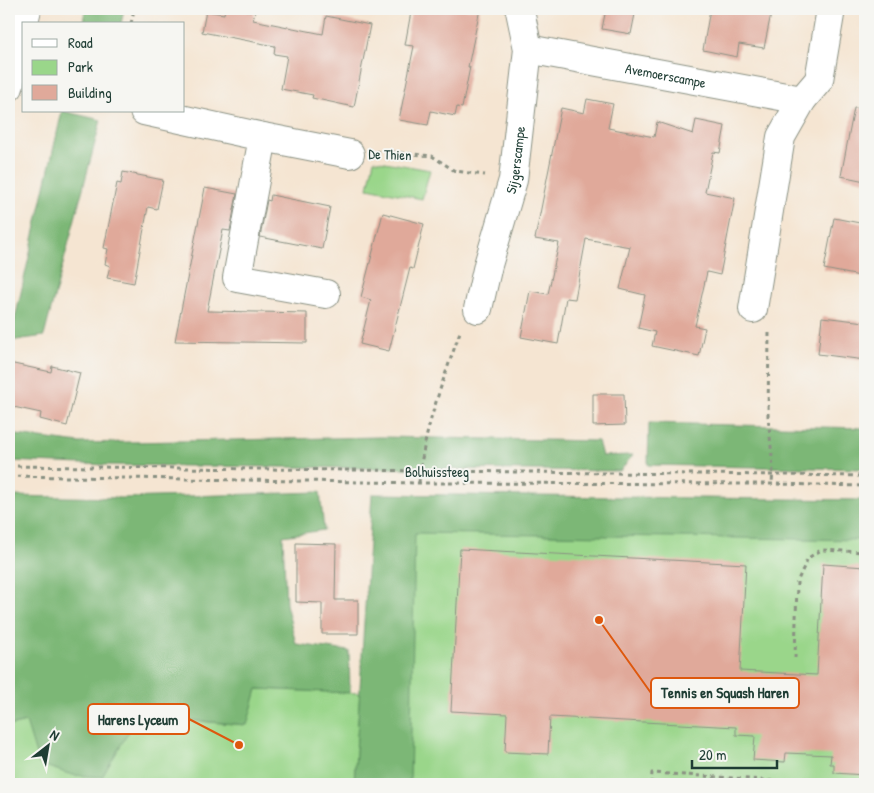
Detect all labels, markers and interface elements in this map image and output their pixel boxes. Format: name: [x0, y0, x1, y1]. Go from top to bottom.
legend: [22, 22, 185, 112]
text: Road: [68, 32, 93, 53]
text: Park: [68, 56, 93, 77]
street label: Avemoerscampe: [624, 58, 708, 92]
text: Building: [68, 82, 112, 103]
street label: Sijgerscampe: [500, 125, 529, 196]
street label: De Thien: [368, 144, 412, 164]
street label: Bolhuissteeg: [405, 462, 469, 482]
callout: Tennis en Squash Haren: [651, 678, 799, 708]
text: Tennis en Squash Haren: [660, 682, 789, 704]
callout: Harens Lyceum: [88, 704, 189, 734]
text: Harens Lyceum: [98, 709, 178, 731]
north arrow: [22, 720, 72, 770]
text: N: [47, 724, 64, 745]
scale bar: [692, 738, 776, 770]
text: 20 m: [699, 744, 726, 765]

